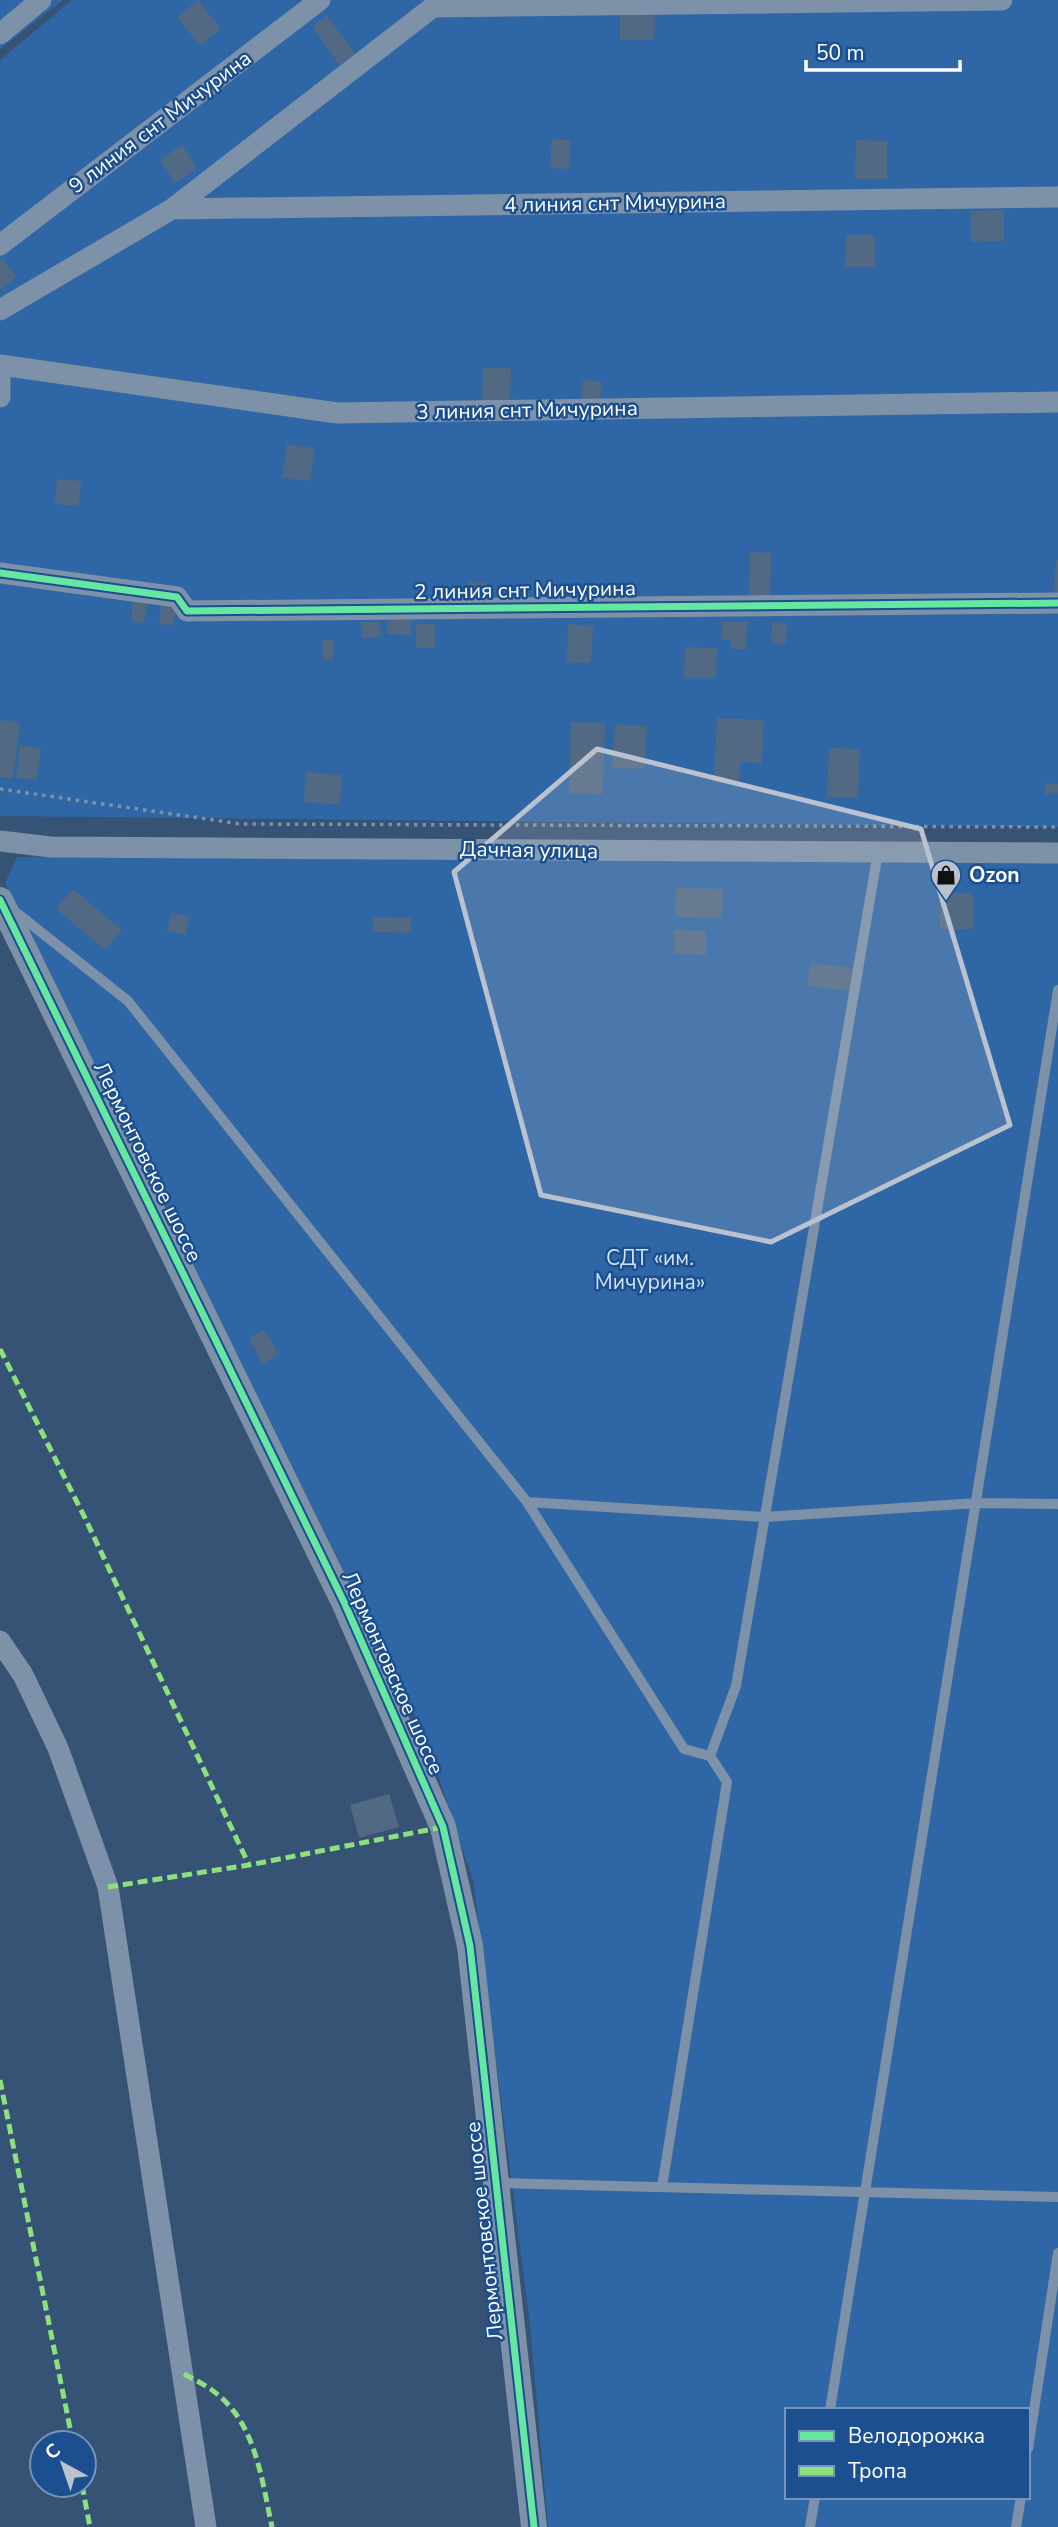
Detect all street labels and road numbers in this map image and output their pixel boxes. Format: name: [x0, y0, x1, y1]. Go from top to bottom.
street label: 9 линия снт Мичурина: [63, 44, 257, 200]
street label: 4 линия снт Мичурина: [504, 187, 726, 219]
street label: 3 линия снт Мичурина: [416, 394, 638, 426]
street label: 2 линия снт Мичурина: [414, 574, 636, 606]
street label: Дачная улица: [460, 835, 598, 865]
street label: Лермонтовское шоссе: [87, 1057, 209, 1267]
street label: Лермонтовское шоссе: [336, 1567, 450, 1779]
street label: Лермонтовское шоссе: [459, 2120, 509, 2342]

